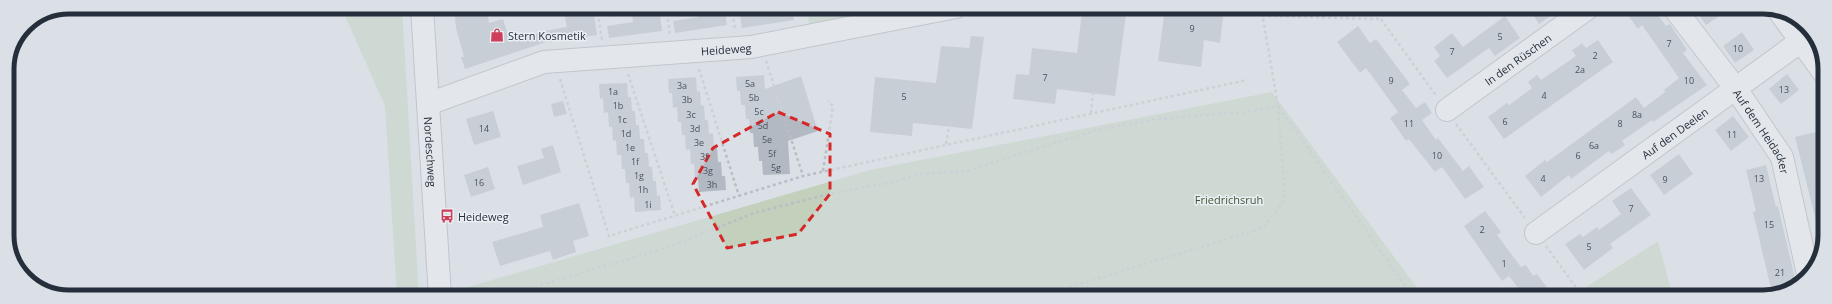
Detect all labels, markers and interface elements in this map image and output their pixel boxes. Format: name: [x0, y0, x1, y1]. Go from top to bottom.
house number: 9: [1189, 22, 1195, 35]
shop icon: Stern Kosmetik: [489, 27, 505, 43]
place label: Stern Kosmetik: [508, 28, 586, 43]
street label: In den Rüschen: [1481, 30, 1554, 88]
house number: 5: [1497, 30, 1503, 43]
house number: 7: [1666, 37, 1672, 50]
street label: Heideweg: [700, 39, 752, 58]
house number: 10: [1733, 42, 1743, 55]
house number: 7: [1449, 45, 1455, 58]
house number: 2: [1592, 49, 1598, 62]
house number: 2a: [1575, 63, 1585, 76]
house number: 7: [1042, 71, 1048, 84]
house number: 9: [1388, 74, 1394, 87]
house number: 10: [1684, 74, 1694, 87]
house number: 5a: [745, 77, 755, 90]
house number: 3a: [677, 79, 687, 92]
house number: 13: [1779, 83, 1789, 96]
house number: 1a: [608, 85, 618, 98]
street label: Auf dem Heidacker: [1730, 86, 1793, 176]
house number: 4: [1541, 89, 1547, 102]
house number: 5: [901, 90, 907, 103]
house number: 5b: [749, 91, 759, 104]
house number: 3b: [682, 93, 692, 106]
house number: 1b: [613, 99, 623, 112]
street label: Auf den Deelen: [1638, 103, 1711, 162]
house number: 5c: [754, 105, 764, 118]
house number: 3c: [686, 108, 696, 121]
house number: 8a: [1632, 108, 1642, 121]
house number: 1c: [617, 113, 627, 126]
house number: 6: [1502, 115, 1508, 128]
street label: Nordeschweg: [421, 116, 441, 187]
house number: 11: [1404, 117, 1414, 130]
house number: 8: [1617, 117, 1623, 130]
house number: 5d: [758, 119, 768, 132]
house number: 14: [479, 122, 489, 135]
house number: 3d: [690, 122, 700, 135]
house number: 1d: [621, 127, 631, 140]
house number: 11: [1727, 128, 1737, 141]
house number: 5e: [762, 133, 772, 146]
house number: 3e: [694, 136, 704, 149]
house number: 6a: [1589, 139, 1599, 152]
house number: 1e: [625, 141, 635, 154]
house number: 5f: [768, 147, 777, 160]
house number: 10: [1432, 149, 1442, 162]
house number: 6: [1575, 149, 1581, 162]
house number: 3f: [700, 150, 709, 163]
house number: 1f: [631, 155, 640, 168]
house number: 5g: [771, 161, 781, 174]
house number: 3g: [703, 164, 713, 177]
house number: 1g: [634, 169, 644, 182]
house number: 4: [1540, 172, 1546, 185]
house number: 13: [1754, 172, 1764, 185]
house number: 9: [1662, 173, 1668, 186]
house number: 16: [474, 176, 484, 189]
house number: 3h: [707, 178, 717, 191]
house number: 1h: [638, 183, 648, 196]
park label: Friedrichsruh: [1195, 192, 1263, 207]
house number: 1i: [644, 198, 652, 211]
house number: 7: [1628, 202, 1634, 215]
bus stop icon: Heideweg: [439, 208, 455, 224]
place label: Heideweg: [458, 209, 509, 224]
house number: 15: [1764, 218, 1774, 231]
house number: 2: [1479, 223, 1485, 236]
house number: 5: [1586, 240, 1592, 253]
house number: 1: [1501, 257, 1507, 270]
house number: 21: [1775, 266, 1785, 279]

